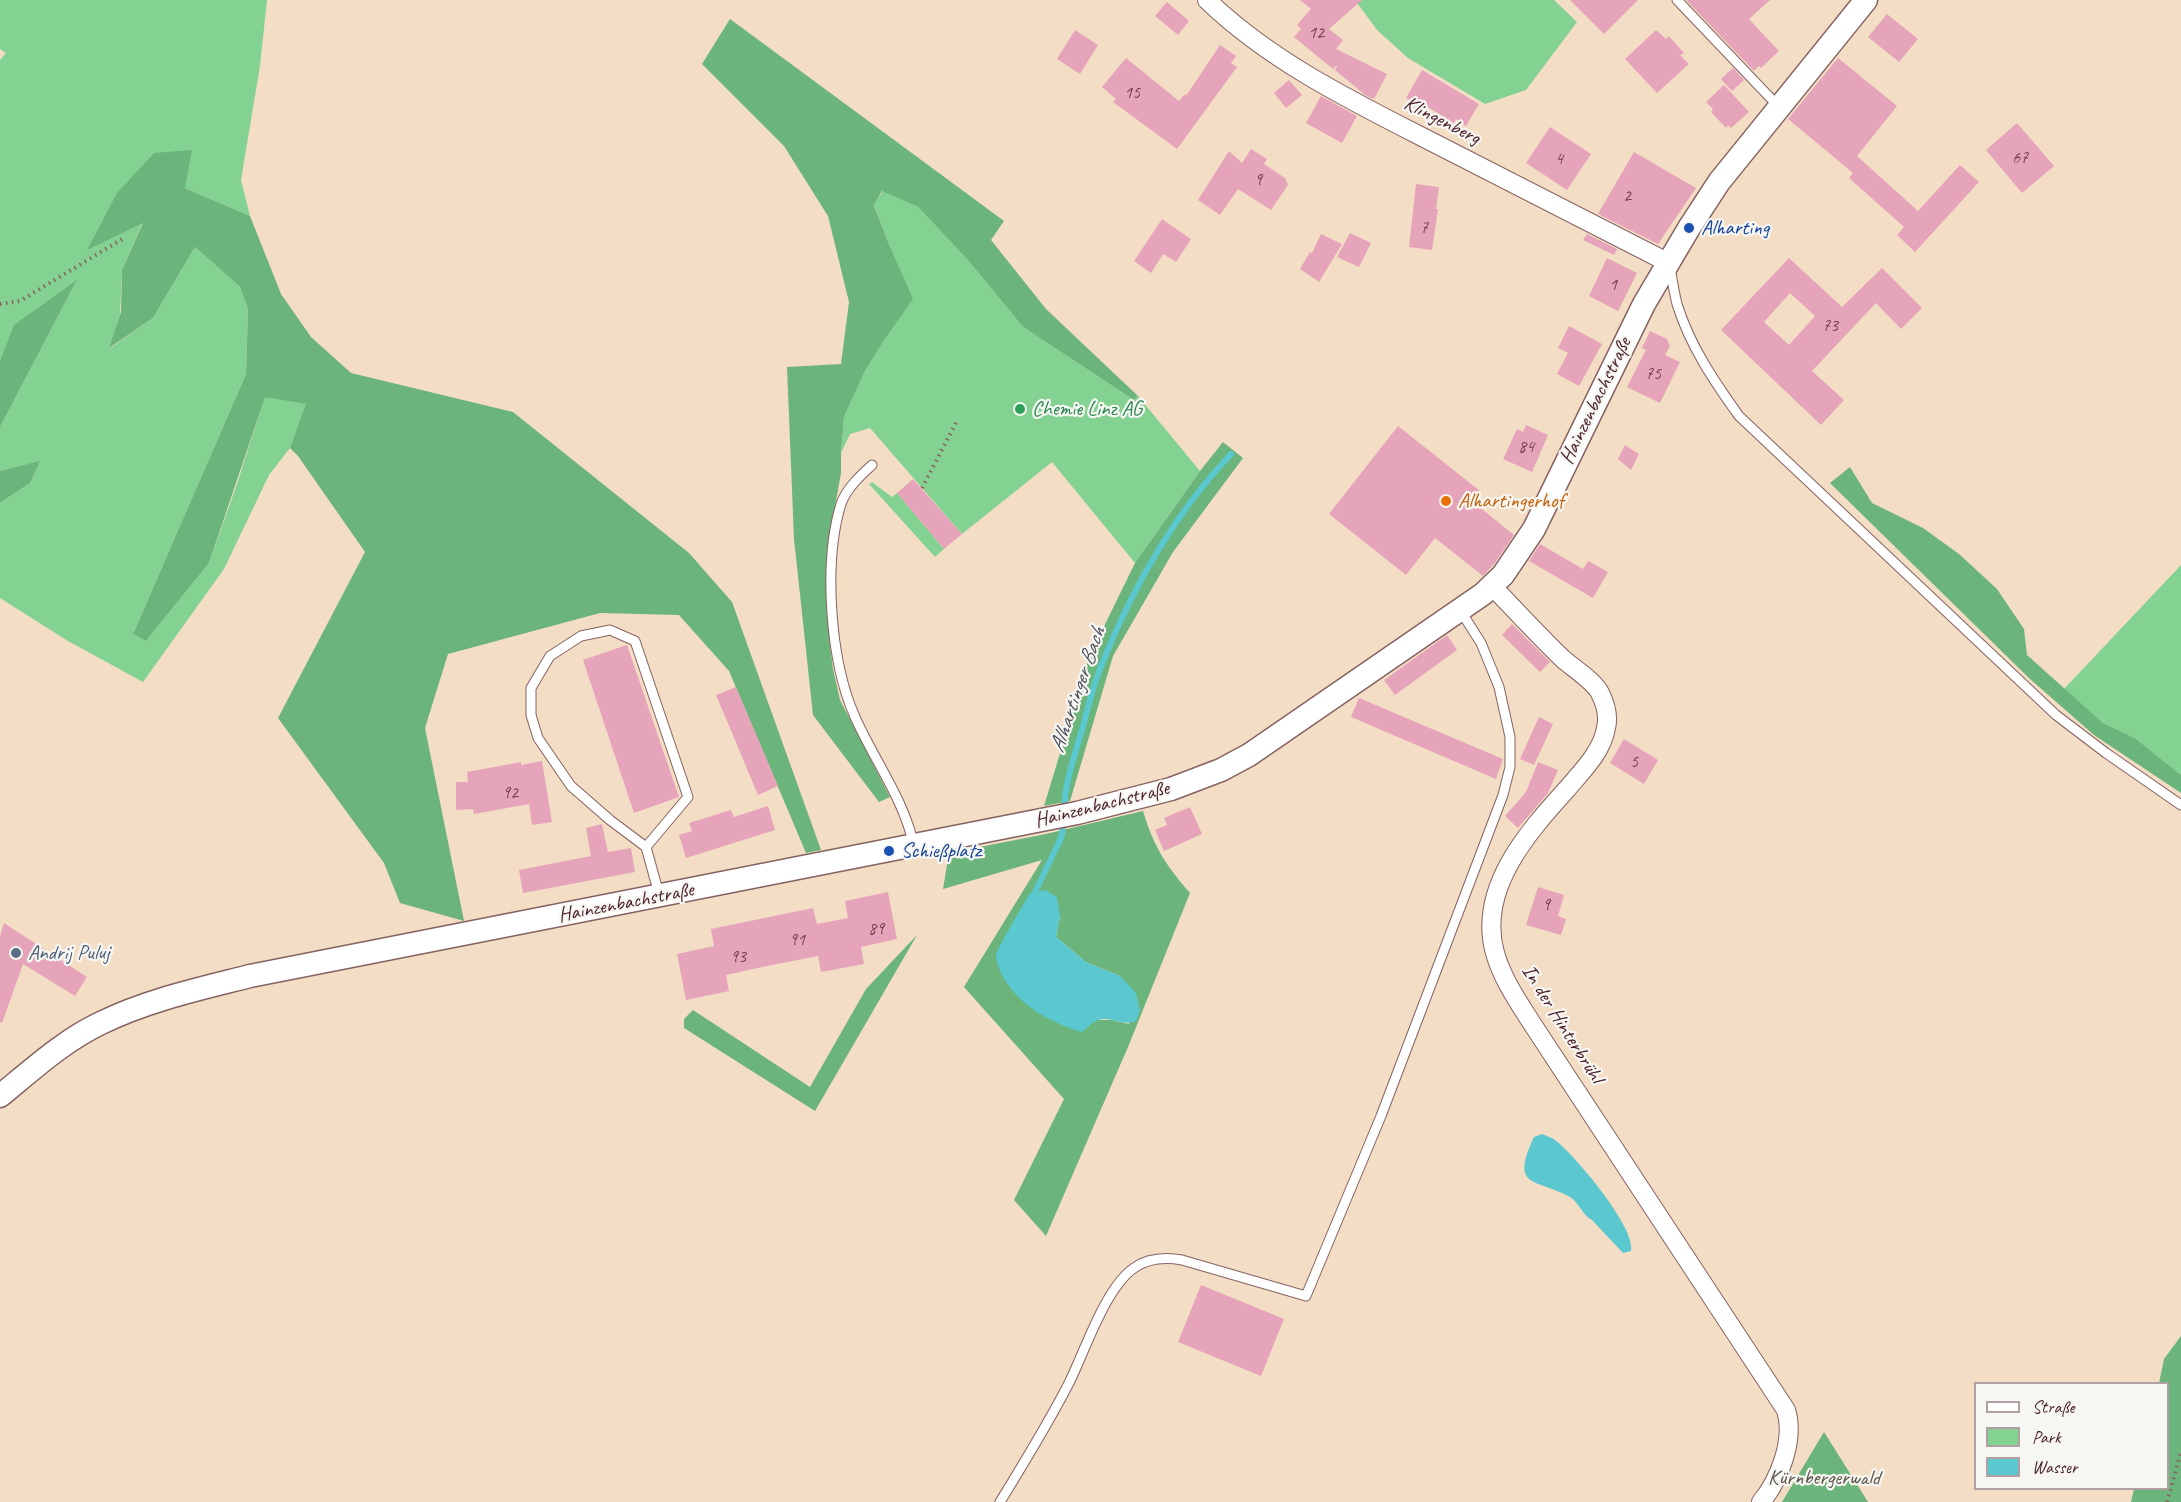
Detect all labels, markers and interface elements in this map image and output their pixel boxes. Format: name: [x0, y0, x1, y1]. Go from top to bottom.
house number: 12: [1308, 22, 1324, 44]
house number: 15: [1124, 82, 1140, 104]
street label: Klingenberg: [1400, 91, 1484, 151]
house number: 67: [2012, 147, 2028, 169]
house number: 4: [1555, 148, 1563, 170]
house number: 9: [1254, 169, 1262, 191]
house number: 2: [1623, 185, 1631, 207]
place label: Alharting: [1701, 215, 1769, 241]
house number: 7: [1420, 217, 1428, 239]
marker: Alharting: [1682, 221, 1696, 235]
house number: 1: [1609, 274, 1617, 296]
house number: 73: [1822, 315, 1838, 337]
street label: Hainzenbachstraße: [1555, 334, 1637, 468]
house number: 75: [1645, 363, 1661, 385]
place label: Chemie Linz AG: [1032, 396, 1142, 422]
marker: Chemie Linz AG: [1013, 402, 1027, 416]
house number: 84: [1518, 436, 1534, 458]
place label: Alhartingerhof: [1458, 488, 1564, 514]
marker: Alhartingerhof: [1439, 494, 1453, 508]
water label: Alhartinger Bach: [1044, 624, 1112, 756]
house number: 5: [1630, 751, 1638, 773]
street label: Hainzenbachstraße: [1032, 776, 1172, 834]
house number: 92: [502, 782, 518, 804]
place label: Schießplatz: [901, 838, 981, 864]
marker: Schießplatz: [882, 844, 896, 858]
street label: Hainzenbachstraße: [556, 878, 696, 928]
house number: 9: [1542, 894, 1550, 916]
house number: 89: [868, 918, 884, 940]
house number: 91: [789, 929, 805, 951]
place label: Andrij Puluj: [28, 940, 110, 966]
marker: Andrij Puluj: [9, 946, 23, 960]
house number: 93: [730, 946, 746, 968]
street label: In der Hinterbrühl: [1516, 960, 1608, 1088]
legend: [1974, 1382, 2169, 1490]
text: Straße: [2032, 1396, 2074, 1418]
text: Park: [2032, 1426, 2061, 1448]
text: Wasser: [2032, 1456, 2077, 1478]
park label: Kürnbergerwald: [1768, 1465, 1880, 1491]

